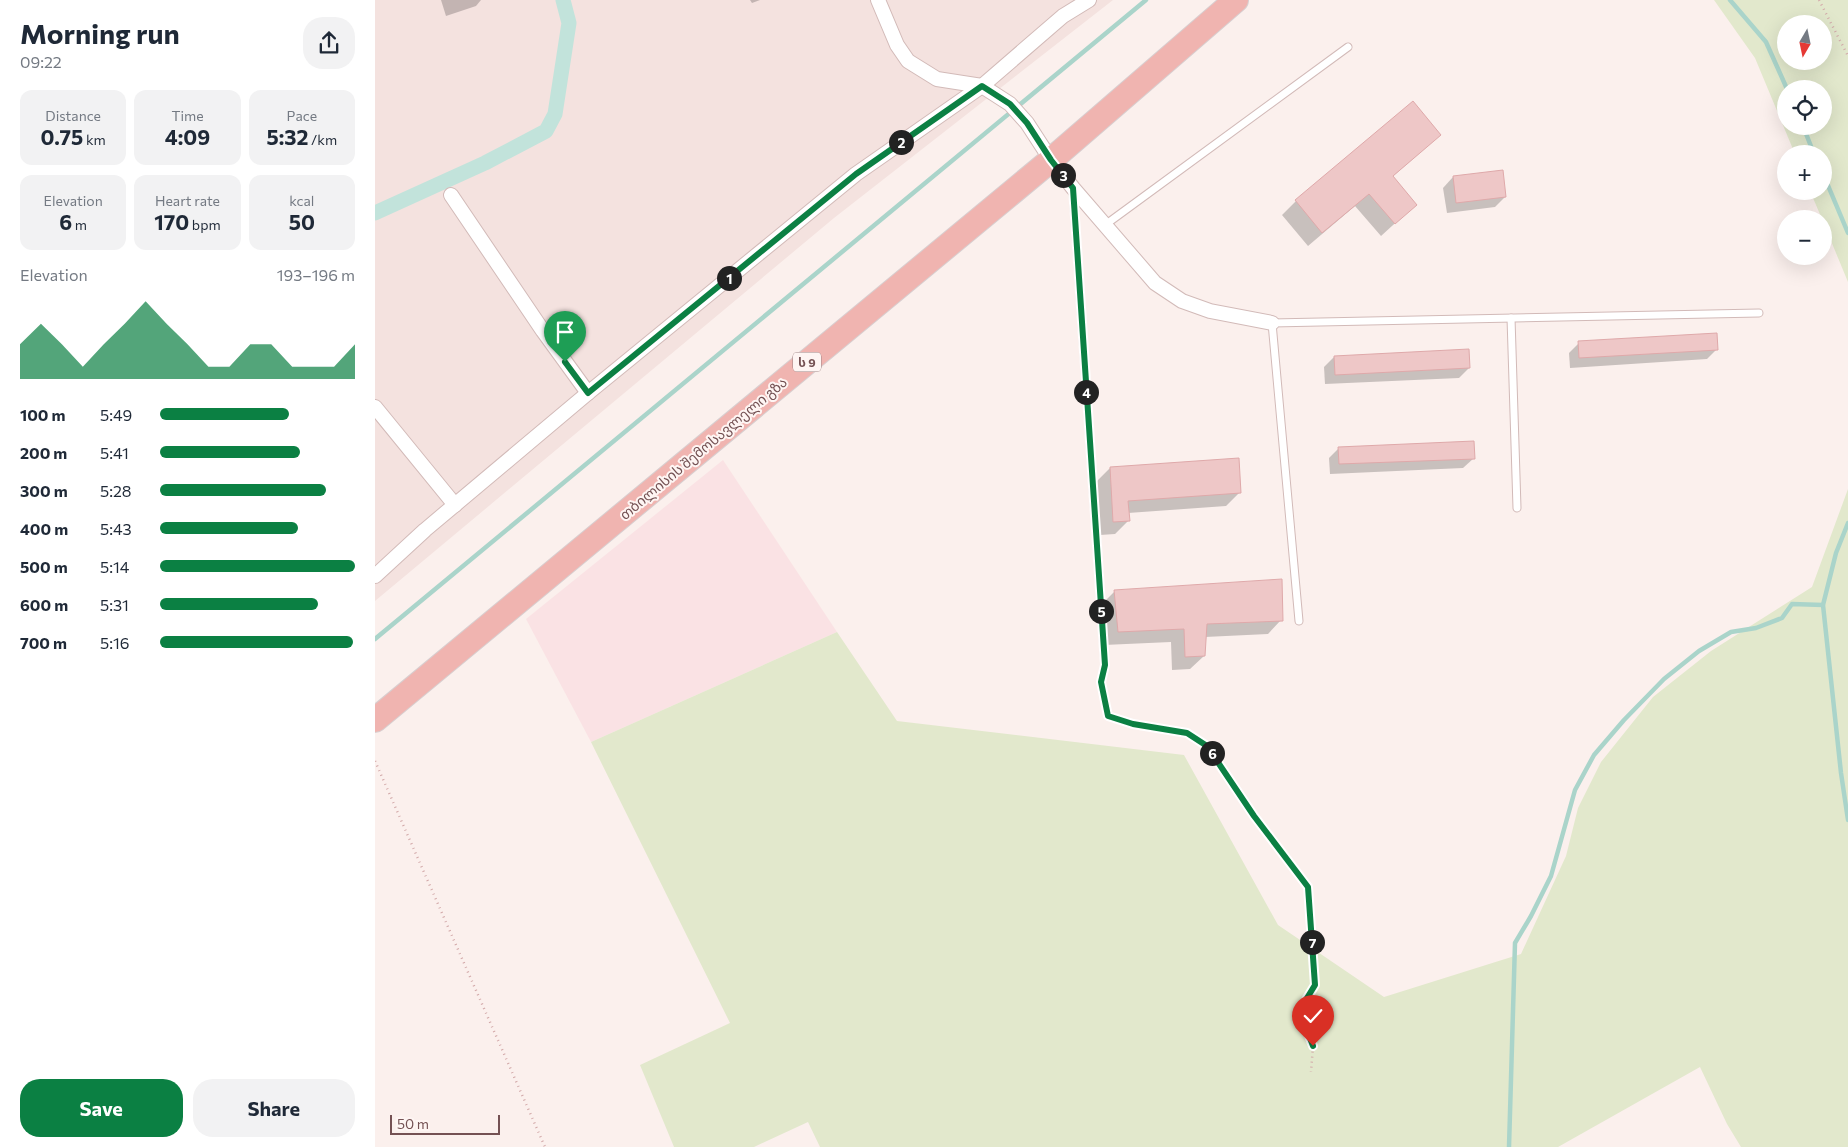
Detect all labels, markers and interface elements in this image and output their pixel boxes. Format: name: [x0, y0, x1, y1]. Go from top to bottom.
north arrow: [1777, 15, 1833, 70]
map controls: [1777, 15, 1832, 265]
text: Morning run: [20, 16, 180, 50]
button: share: [303, 17, 355, 69]
text: 09:22: [20, 52, 62, 71]
button: locate: [1777, 80, 1832, 135]
text: Distance: [45, 107, 101, 124]
text: Time: [171, 107, 204, 124]
text: Pace: [287, 107, 317, 124]
text: 0.75: [41, 124, 83, 149]
text: 4:09: [165, 124, 210, 149]
text: 5:32: [267, 124, 308, 149]
pin: 2: [889, 130, 913, 154]
text: km: [83, 131, 106, 148]
text: /km: [308, 131, 337, 148]
text: 2: [898, 134, 905, 151]
button: +: [1777, 145, 1832, 200]
pin: 3: [1051, 162, 1075, 188]
text: 3: [1059, 167, 1068, 184]
text: Elevation: [44, 192, 103, 209]
text: Heart rate: [155, 192, 220, 209]
text: kcal: [289, 192, 314, 209]
text: 6: [59, 209, 72, 234]
text: 170: [154, 209, 189, 234]
text: 50: [289, 209, 315, 234]
button: −: [1777, 210, 1832, 265]
text: m: [72, 216, 87, 233]
text: bpm: [189, 216, 221, 233]
text: Elevation: [20, 265, 88, 284]
text: 193–196 m: [277, 265, 355, 284]
pin: 1: [717, 266, 741, 290]
text: 1: [726, 270, 733, 287]
pin: [544, 311, 586, 362]
icon: arrive: [551, 318, 579, 346]
road number: ს 9: [793, 352, 821, 372]
street label: თბილისის შემოსავლელი გზა: [616, 373, 791, 524]
pin: 4: [1073, 380, 1099, 404]
text: 4: [1082, 384, 1091, 401]
text: 100 m: [20, 405, 66, 424]
text: 5:49: [100, 405, 132, 424]
text: 200 m: [20, 443, 67, 462]
text: 5:41: [100, 443, 129, 462]
text: 300 m: [20, 481, 68, 500]
text: 5:28: [100, 481, 132, 500]
text: 400 m: [20, 519, 68, 538]
text: 5:43: [100, 519, 132, 538]
text: 500 m: [20, 557, 68, 576]
text: 5:14: [100, 557, 129, 576]
text: 600 m: [20, 595, 68, 614]
text: 5:31: [100, 595, 129, 614]
pin: 5: [1089, 598, 1113, 624]
text: 5: [1097, 603, 1106, 620]
text: 700 m: [20, 633, 67, 652]
text: 5:16: [100, 633, 130, 652]
pin: 6: [1199, 740, 1225, 766]
text: 6: [1208, 745, 1217, 762]
pin: 7: [1299, 930, 1325, 954]
text: 7: [1309, 934, 1316, 951]
pin: [1292, 995, 1334, 1046]
icon: check: [1299, 1002, 1327, 1030]
button: Save: [20, 1079, 183, 1137]
button: Share: [193, 1079, 355, 1137]
scale bar: [390, 1112, 500, 1135]
text: 50 m: [397, 1115, 429, 1132]

